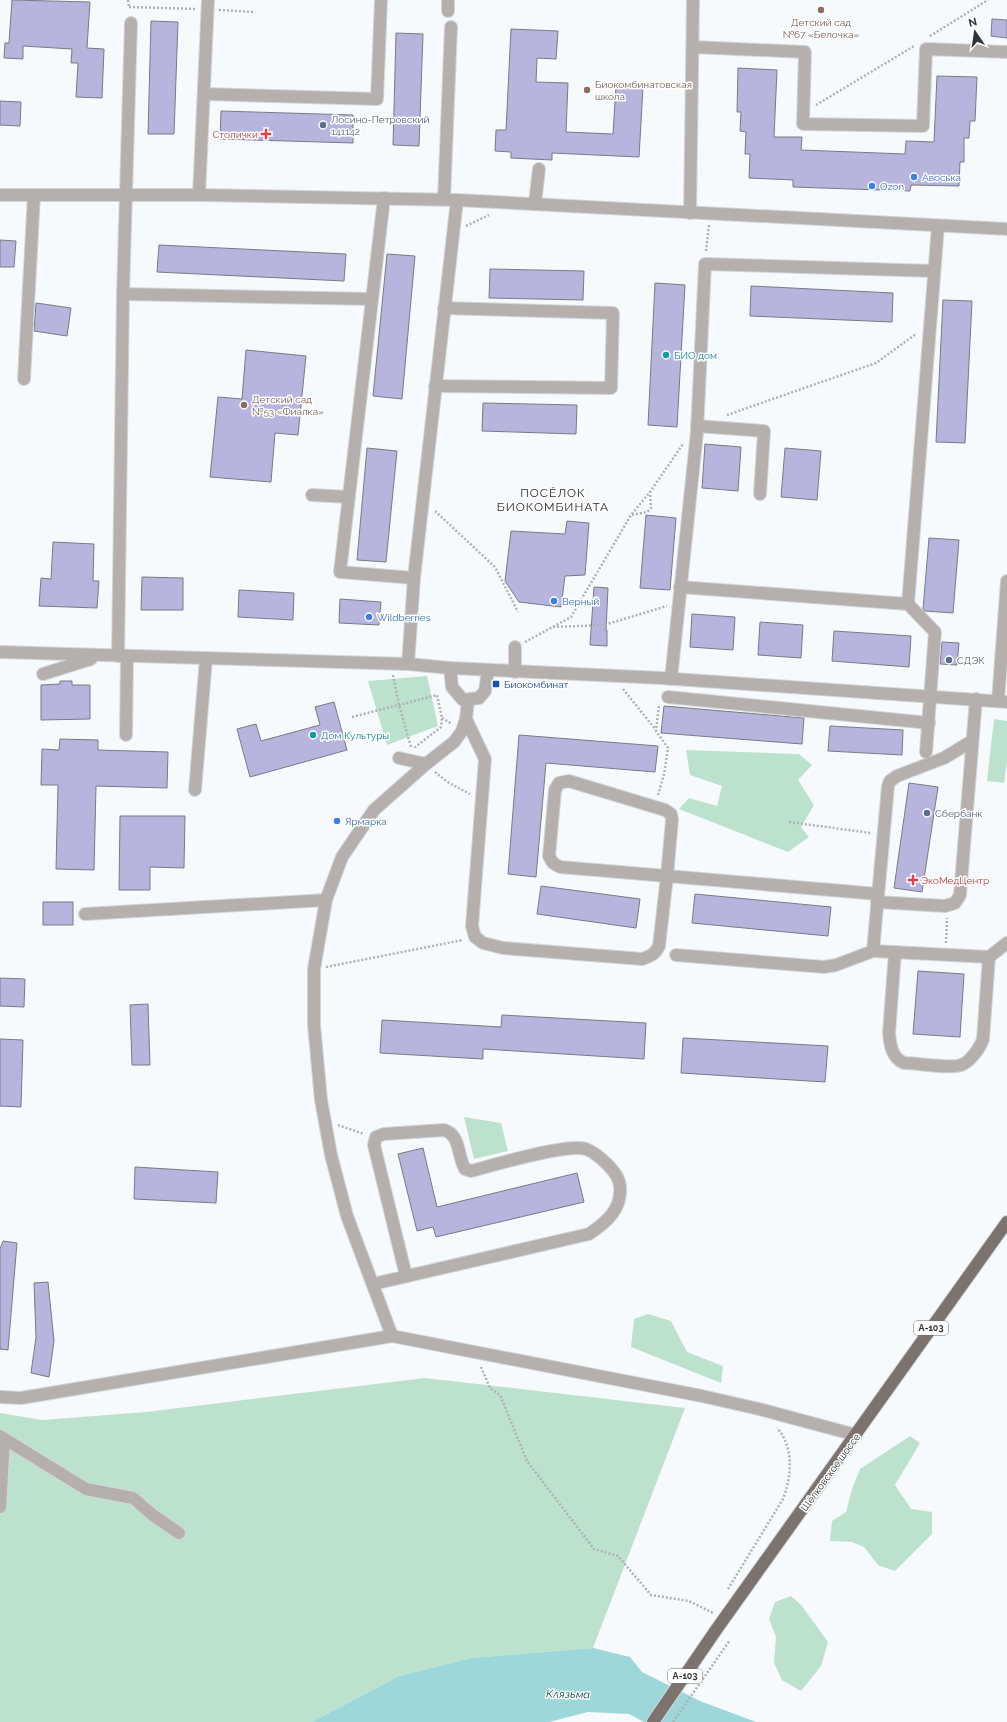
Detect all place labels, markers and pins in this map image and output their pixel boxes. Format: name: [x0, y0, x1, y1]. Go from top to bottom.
marker: Детский сад №67 «Белочка»: [816, 5, 826, 15]
place label: Детский сад №67 «Белочка»: [783, 17, 860, 40]
place label: Биокомбинатовская школа: [595, 79, 692, 102]
marker: Биокомбинатовская школа: [582, 85, 592, 95]
place label: Лосино-Петровский 141142: [331, 114, 430, 137]
marker: Лосино-Петровский 141142: [318, 120, 328, 130]
place label: Столички: [212, 129, 258, 140]
marker: Столички: [261, 129, 271, 139]
marker: Авоська: [909, 172, 919, 182]
place label: Авоська: [922, 172, 961, 183]
marker: Ozon: [867, 181, 877, 191]
place label: Ozon: [880, 181, 904, 192]
marker: БИО дом: [661, 350, 671, 360]
place label: БИО дом: [674, 350, 717, 361]
place label: Детский сад №53 «Фиалка»: [252, 394, 324, 417]
marker: Детский сад №53 «Фиалка»: [239, 400, 249, 410]
marker: Верный: [549, 596, 559, 606]
place label: Верный: [562, 596, 599, 607]
marker: Wildberries: [364, 612, 374, 622]
place label: Wildberries: [377, 612, 431, 623]
marker: СДЭК: [944, 655, 954, 665]
place label: СДЭК: [957, 655, 985, 666]
marker: Биокомбинат: [491, 679, 501, 689]
place label: Биокомбинат: [504, 679, 569, 690]
marker: Дом Культуры: [308, 730, 318, 740]
place label: Дом Культуры: [321, 730, 389, 741]
marker: Сбербанк: [922, 808, 932, 818]
place label: Сбербанк: [935, 808, 983, 819]
marker: Ярмарка: [332, 816, 342, 826]
place label: Ярмарка: [345, 816, 387, 827]
marker: ЭкоМедЦентр: [908, 875, 918, 885]
place label: ЭкоМедЦентр: [921, 875, 989, 886]

